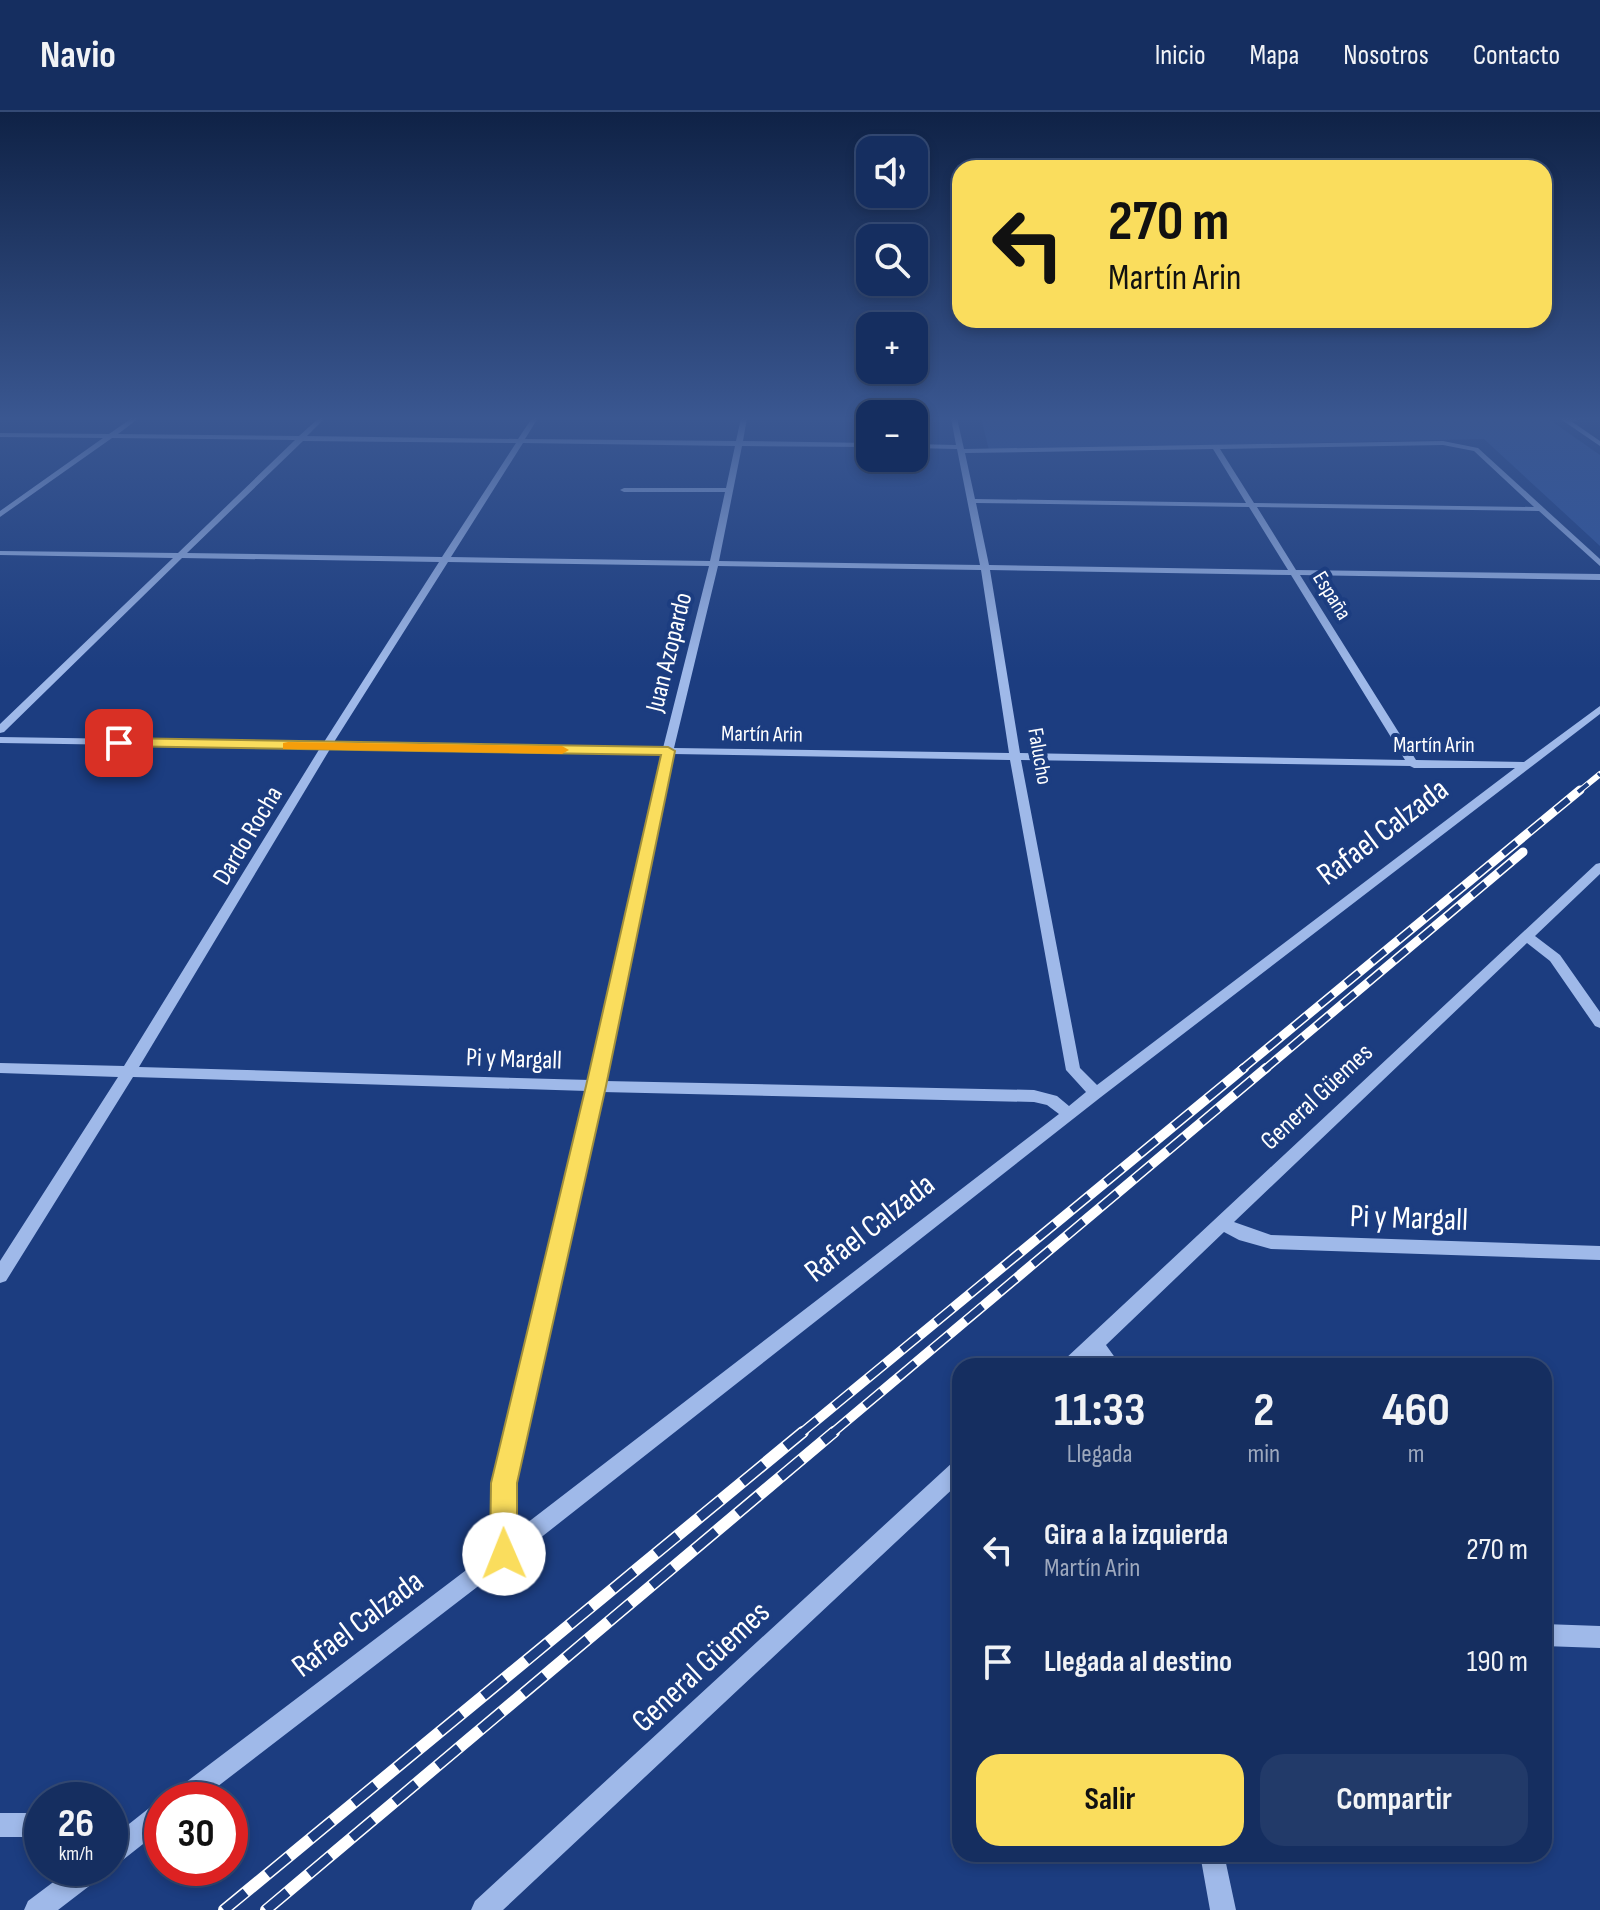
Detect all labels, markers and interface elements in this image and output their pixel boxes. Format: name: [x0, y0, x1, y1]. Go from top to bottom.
text: Navio: [40, 33, 116, 78]
text: Inicio: [1155, 39, 1206, 72]
text: Mapa: [1250, 39, 1299, 72]
text: Nosotros: [1343, 39, 1429, 72]
text: Contacto: [1473, 39, 1560, 72]
map controls: [856, 136, 928, 472]
button: sound: [856, 136, 928, 208]
text: 270 m: [1108, 189, 1229, 256]
icon: left: [976, 192, 1080, 296]
button: search: [856, 224, 928, 296]
text: Martín Arin: [1108, 257, 1241, 300]
button: +: [856, 312, 928, 384]
button: −: [856, 400, 928, 472]
street label: España: [1306, 566, 1357, 625]
street label: Juan Azopardo: [639, 589, 699, 716]
pin: [85, 709, 153, 777]
street label: Martín Arin: [721, 720, 803, 749]
icon: arrive: [97, 721, 141, 765]
street label: Falucho: [1021, 726, 1058, 787]
street label: Martín Arin: [1393, 732, 1475, 759]
street label: Rafael Calzada: [1309, 770, 1456, 894]
street label: Dardo Rocha: [207, 781, 290, 891]
street label: General Güemes: [1255, 1037, 1379, 1157]
street label: Pi y Margall: [465, 1042, 562, 1077]
street label: Rafael Calzada: [797, 1165, 943, 1291]
street label: Pi y Margall: [1349, 1197, 1469, 1240]
text: 11:33: [1054, 1382, 1145, 1439]
text: 2: [1253, 1382, 1274, 1439]
text: 460: [1382, 1382, 1450, 1439]
text: Llegada: [1067, 1439, 1133, 1470]
text: min: [1247, 1439, 1280, 1470]
text: m: [1408, 1439, 1424, 1470]
position arrow: [462, 1512, 546, 1596]
text: Gira a la izquierda: [1044, 1517, 1228, 1553]
icon: left: [976, 1528, 1020, 1572]
text: 270 m: [1466, 1532, 1528, 1568]
text: Martín Arin: [1044, 1553, 1140, 1584]
street label: Rafael Calzada: [284, 1562, 431, 1686]
street label: General Güemes: [624, 1593, 778, 1741]
icon: arrive: [976, 1640, 1020, 1684]
text: Llegada al destino: [1044, 1644, 1232, 1680]
text: 190 m: [1467, 1644, 1528, 1680]
button: Salir: [976, 1754, 1244, 1846]
button: Compartir: [1260, 1754, 1528, 1846]
speed limit sign: 30: [144, 1782, 248, 1886]
text: 26: [58, 1800, 94, 1848]
text: km/h: [59, 1842, 93, 1866]

